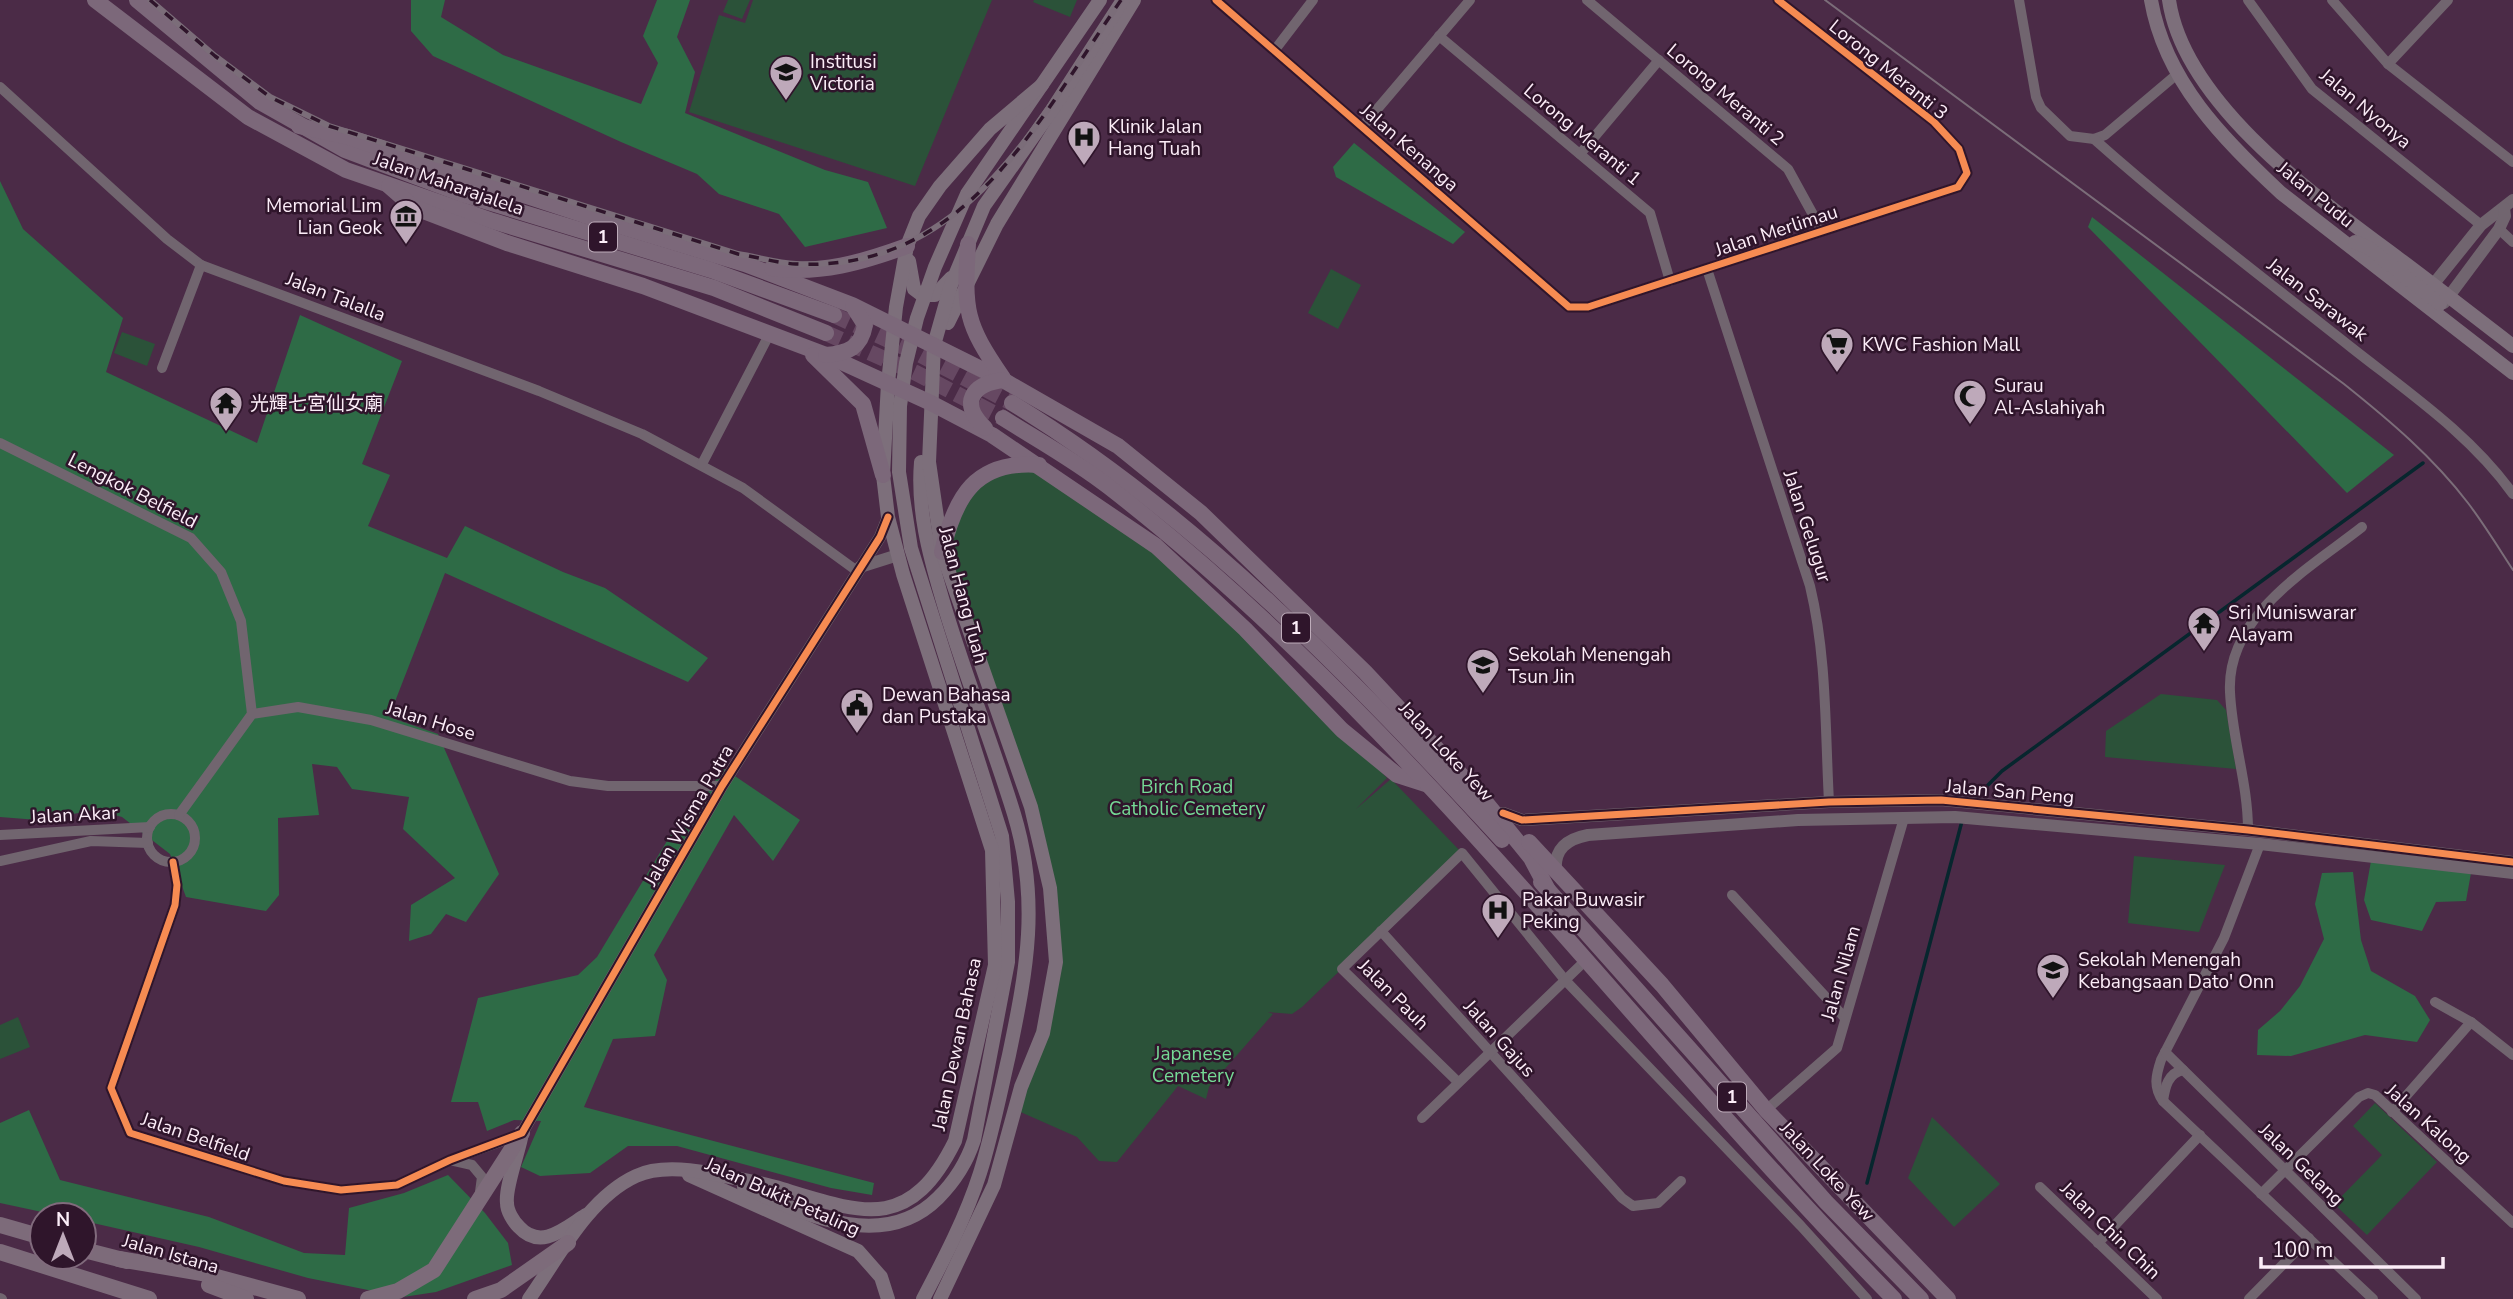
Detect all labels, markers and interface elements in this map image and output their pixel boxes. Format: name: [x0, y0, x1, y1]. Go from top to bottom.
street label: Lorong Meranti 3: [1823, 14, 1953, 126]
street label: Lorong Meranti 2: [1661, 38, 1790, 152]
place label: Institusi Victoria: [809, 49, 877, 97]
school or university icon: Institusi Victoria: [767, 53, 805, 102]
street label: Jalan Nyonya: [2313, 62, 2417, 155]
street label: Lorong Meranti 1: [1518, 78, 1647, 192]
street label: Jalan Kenanga: [1354, 97, 1464, 198]
place label: Klinik Jalan Hang Tuah: [1108, 114, 1202, 162]
hospital icon: Klinik Jalan Hang Tuah: [1065, 118, 1103, 167]
street label: Jalan Maharajalela: [369, 146, 527, 222]
street label: Jalan Pudu: [2271, 155, 2359, 234]
place label: Memorial Lim Lian Geok: [266, 193, 382, 241]
museum icon: Memorial Lim Lian Geok: [387, 197, 425, 246]
street label: Jalan Merlimau: [1711, 199, 1841, 263]
road number: 1: [589, 222, 617, 251]
street label: Jalan Sarawak: [2261, 252, 2374, 348]
street label: Jalan Talalla: [281, 266, 389, 328]
supermarket icon: KWC Fashion Mall: [1818, 325, 1856, 374]
place label: KWC Fashion Mall: [1862, 332, 2020, 358]
place label: Surau Al-Aslahiyah: [1994, 373, 2105, 421]
mosque icon: Surau Al-Aslahiyah: [1951, 377, 1989, 426]
temple icon: 光輝七宮仙女廟: [207, 384, 245, 433]
place label: 光輝七宮仙女廟: [250, 391, 383, 417]
street label: Lengkok Belfield: [63, 447, 202, 535]
street label: Jalan Gelugur: [1776, 466, 1837, 586]
street label: Jalan Hang Tuah: [932, 523, 994, 666]
place label: Sri Muniswarar Alayam: [2228, 600, 2356, 648]
temple icon: Sri Muniswarar Alayam: [2185, 604, 2223, 653]
road number: 1: [1282, 614, 1310, 642]
place label: Sekolah Menengah Tsun Jin: [1508, 642, 1671, 690]
school or university icon: Sekolah Menengah Tsun Jin: [1464, 646, 1502, 695]
place label: Dewan Bahasa dan Pustaka: [882, 682, 1011, 730]
public building icon: Dewan Bahasa dan Pustaka: [838, 686, 876, 735]
street label: Jalan Hose: [382, 695, 478, 747]
street label: Jalan Loke Yew: [1392, 695, 1500, 808]
street label: Jalan Wisma Putra: [637, 740, 740, 892]
street label: Jalan San Peng: [1944, 773, 2075, 811]
park label: Birch Road Catholic Cemetery: [1109, 774, 1266, 822]
street label: Jalan Akar: [29, 800, 119, 830]
place label: Pakar Buwasir Peking: [1522, 887, 1645, 935]
hospital icon: Pakar Buwasir Peking: [1479, 891, 1517, 940]
street label: Jalan Nilam: [1815, 923, 1867, 1025]
place label: Sekolah Menengah Kebangsaan Dato' Onn: [2078, 947, 2274, 995]
school or university icon: Sekolah Menengah Kebangsaan Dato' Onn: [2034, 951, 2072, 1000]
street label: Jalan Pauh: [1351, 953, 1435, 1036]
street label: Jalan Dewan Bahasa: [926, 955, 988, 1134]
street label: Jalan Gajus: [1457, 994, 1541, 1083]
park label: Japanese Cemetery: [1152, 1041, 1234, 1089]
street label: Jalan Kalong: [2379, 1077, 2477, 1169]
road number: 1: [1718, 1082, 1746, 1112]
street label: Jalan Belfield: [137, 1106, 254, 1168]
street label: Jalan Loke Yew: [1773, 1115, 1881, 1228]
street label: Jalan Gelang: [2252, 1117, 2350, 1212]
street label: Jalan Bukit Petaling: [700, 1151, 864, 1243]
street label: Jalan Chin Chin: [2054, 1176, 2166, 1285]
north arrow: [28, 1201, 98, 1271]
text: N: [56, 1207, 70, 1233]
scale bar: [2261, 1226, 2443, 1270]
street label: Jalan Istana: [119, 1228, 222, 1280]
text: 100 m: [2272, 1236, 2333, 1264]

